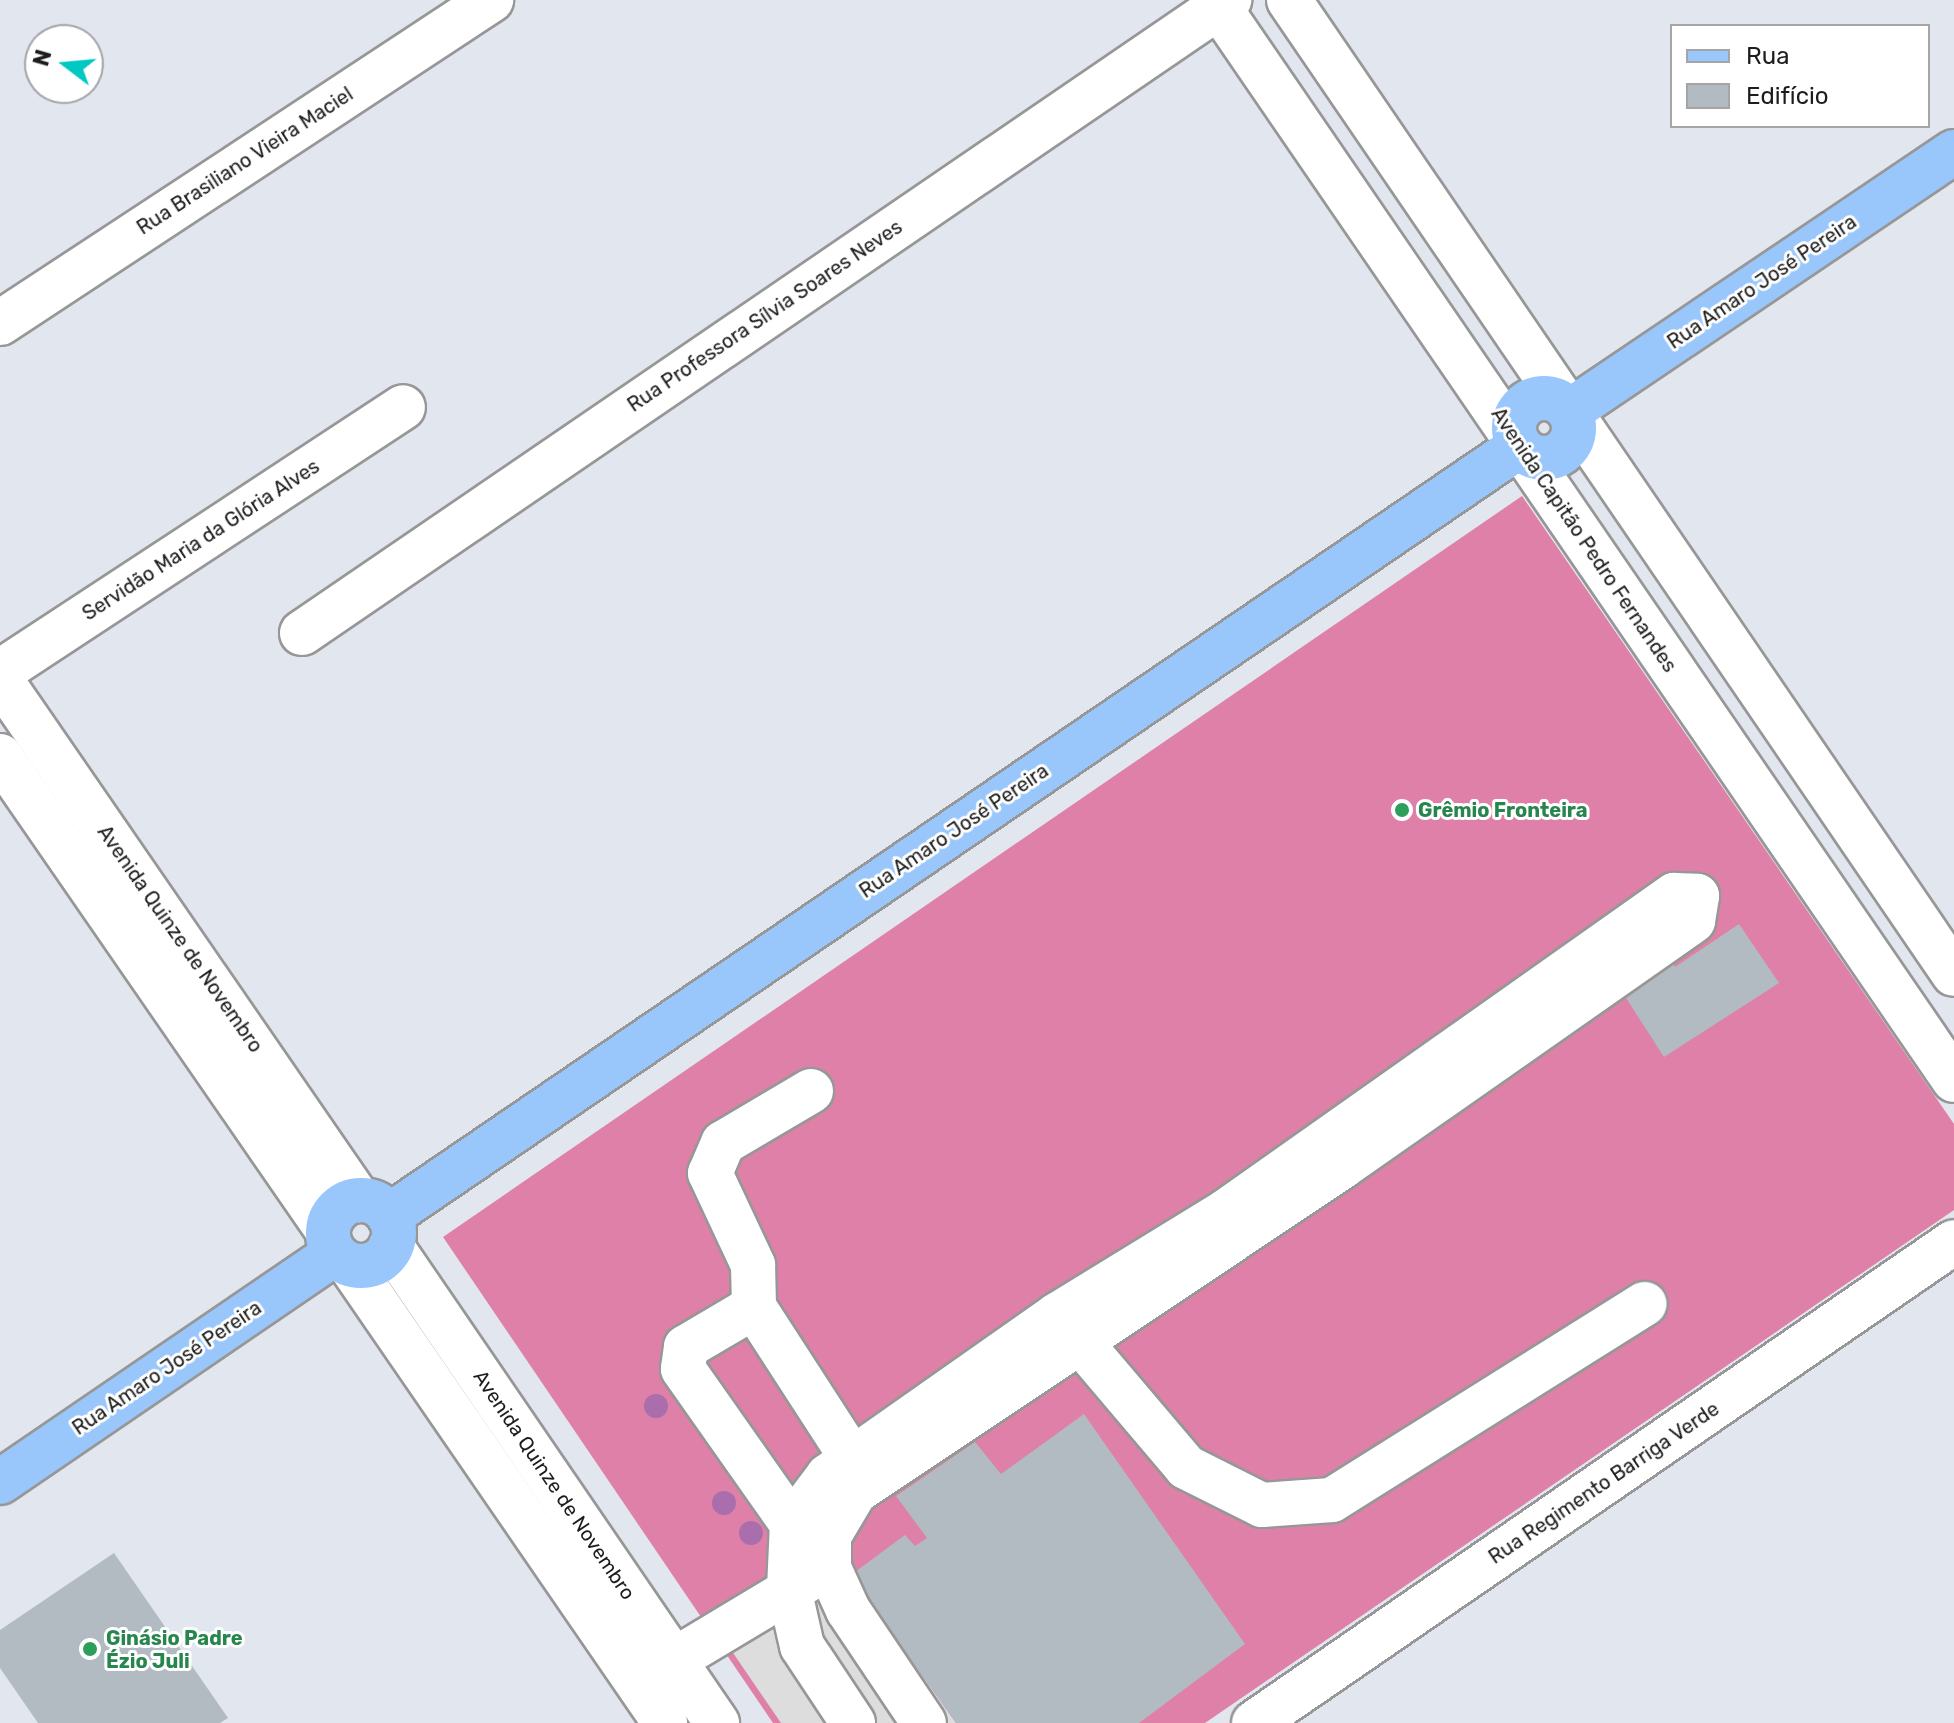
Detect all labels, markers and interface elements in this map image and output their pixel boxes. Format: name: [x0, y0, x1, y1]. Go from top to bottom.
north arrow: [24, 24, 104, 104]
legend: [1670, 24, 1930, 128]
text: Rua: [1746, 42, 1789, 70]
text: N: [27, 46, 58, 69]
street label: Rua Brasiliano Vieira Maciel: [132, 82, 358, 240]
text: Edifício: [1746, 82, 1829, 110]
street label: Rua Amaro José Pereira: [1663, 210, 1861, 354]
street label: Rua Professora Sílvia Soares Neves: [623, 215, 907, 417]
street label: Avenida Capitão Pedro Fernandes: [1486, 403, 1682, 677]
street label: Servidão Maria da Glória Alves: [78, 454, 324, 626]
street label: Rua Amaro José Pereira: [855, 759, 1053, 903]
place label: Grêmio Fronteira: [1418, 798, 1588, 822]
marker: Grêmio Fronteira: [1393, 801, 1411, 819]
street label: Avenida Quinze de Novembro: [92, 821, 268, 1057]
street label: Rua Amaro José Pereira: [68, 1296, 266, 1440]
street label: Avenida Quinze de Novembro: [468, 1366, 640, 1604]
street label: Rua Regimento Barriga Verde: [1484, 1397, 1724, 1569]
place label: Ginásio Padre Ézio Juli: [106, 1626, 243, 1673]
marker: Ginásio Padre Ézio Juli: [81, 1640, 99, 1658]

